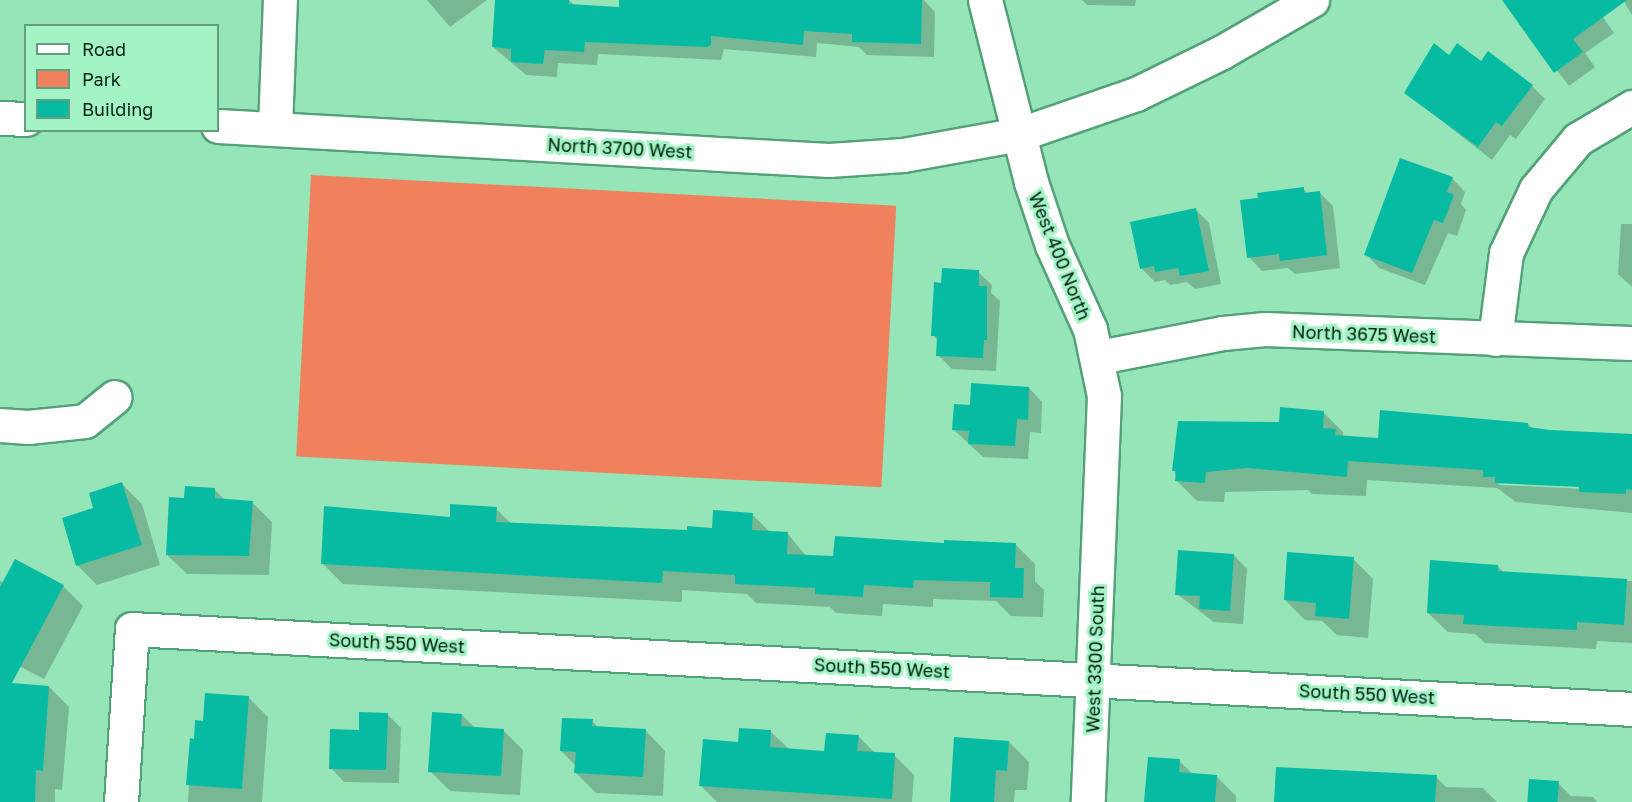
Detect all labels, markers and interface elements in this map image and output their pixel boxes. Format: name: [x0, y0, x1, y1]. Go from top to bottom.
legend: [24, 24, 219, 132]
text: Road: [82, 38, 126, 60]
text: Park: [82, 68, 121, 90]
text: Building: [82, 98, 153, 120]
street label: North 3700 West: [547, 133, 693, 163]
street label: West 400 North: [1024, 189, 1096, 323]
street label: North 3675 West: [1292, 321, 1436, 347]
street label: West 3300 South: [1082, 585, 1108, 733]
street label: South 550 West: [328, 629, 466, 657]
street label: South 550 West: [813, 654, 951, 682]
street label: South 550 West: [1298, 680, 1436, 708]

